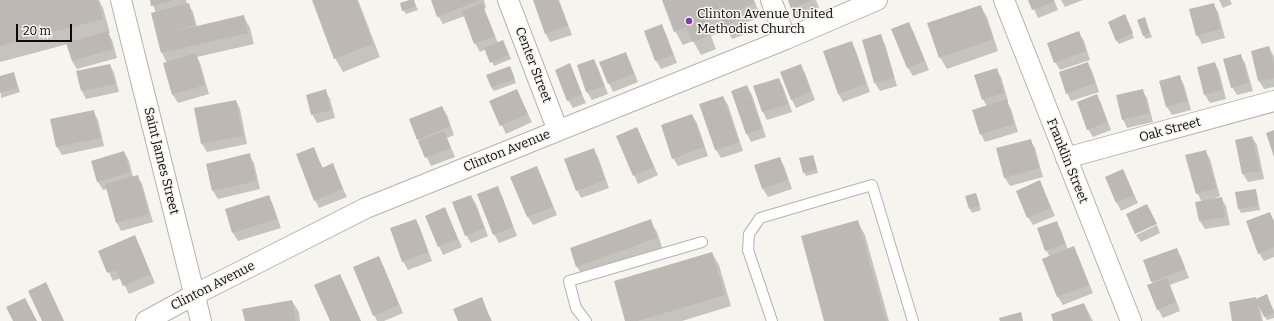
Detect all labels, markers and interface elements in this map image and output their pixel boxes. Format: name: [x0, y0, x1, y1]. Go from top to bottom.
place label: Clinton Avenue United Methodist Church: [697, 6, 833, 37]
scale bar: [18, 16, 74, 42]
marker: Clinton Avenue United Methodist Church: [684, 16, 694, 26]
text: 20 m: [23, 24, 51, 38]
street label: Center Street: [511, 25, 555, 105]
street label: Saint James Street: [140, 106, 182, 216]
street label: Oak Street: [1137, 114, 1203, 146]
street label: Franklin Street: [1043, 116, 1091, 206]
street label: Clinton Avenue: [461, 126, 553, 176]
street label: Clinton Avenue: [168, 258, 258, 314]

